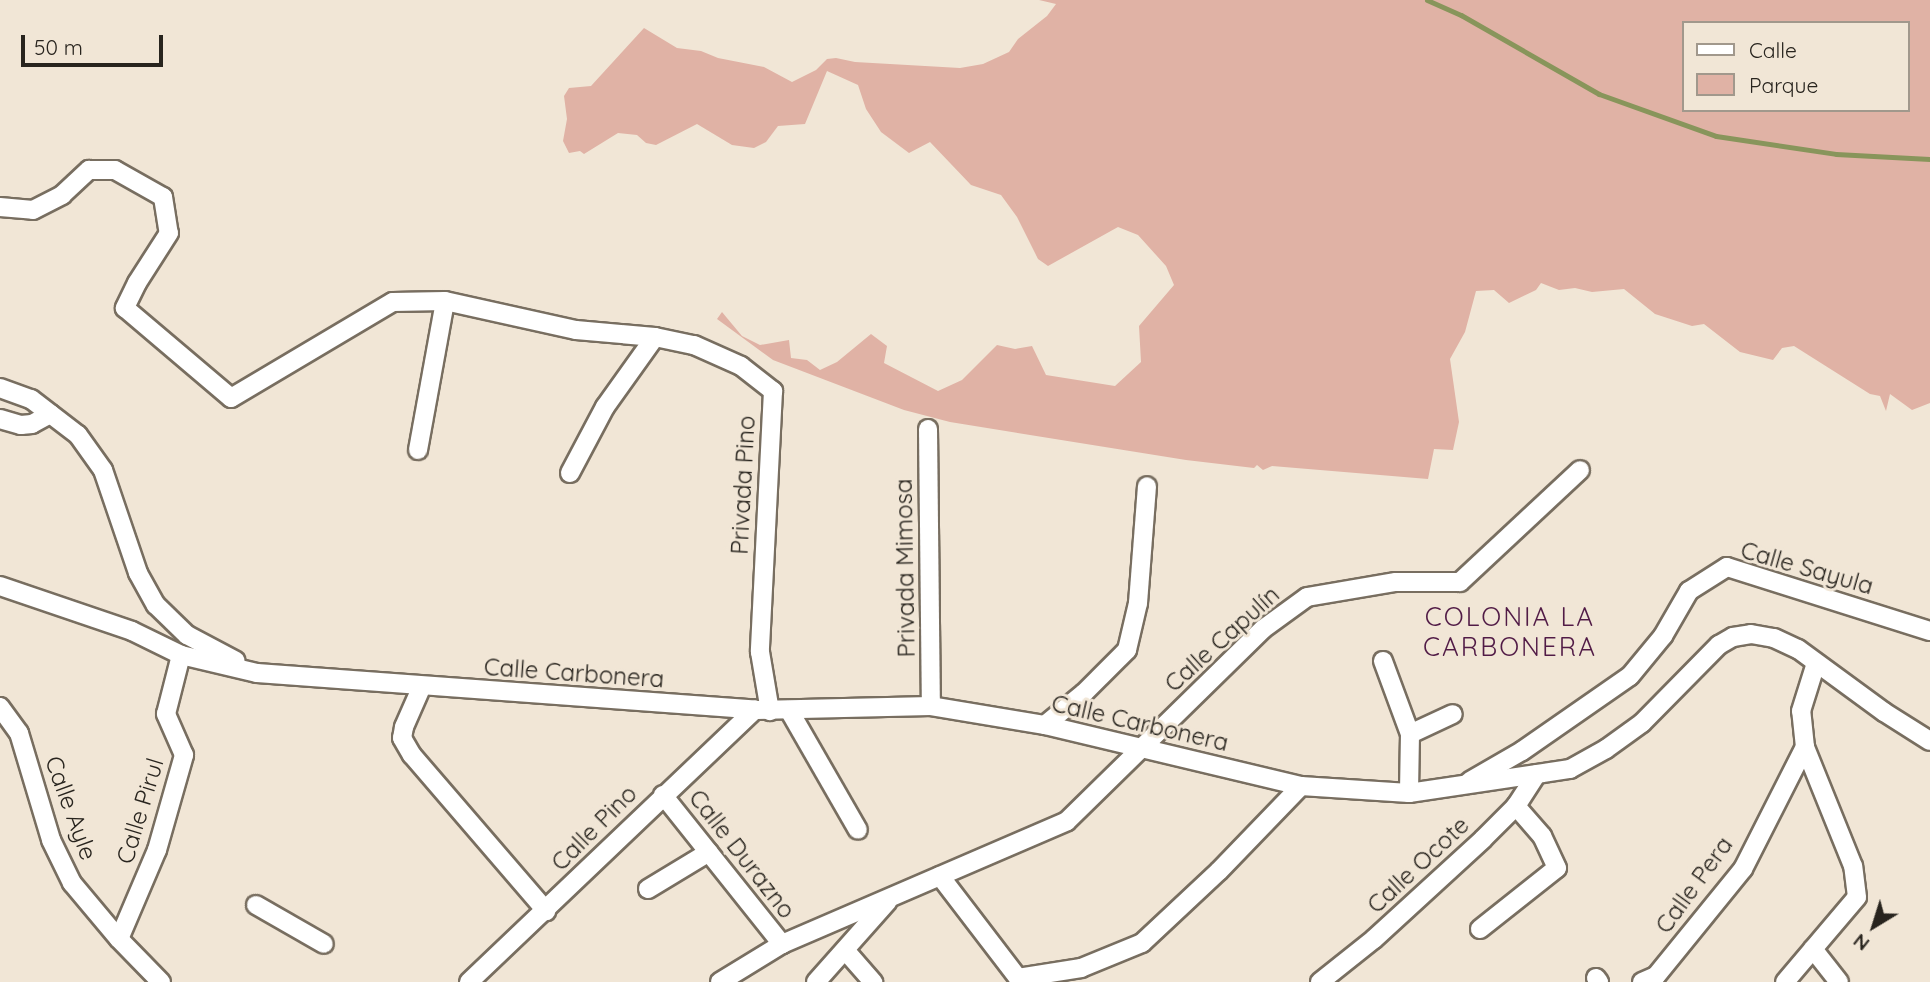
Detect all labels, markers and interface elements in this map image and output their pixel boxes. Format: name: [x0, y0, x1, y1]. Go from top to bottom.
scale bar: [24, 21, 166, 65]
legend: [1682, 21, 1909, 112]
text: 50 m: [34, 34, 83, 60]
text: Calle: [1749, 37, 1797, 63]
text: Parque: [1749, 72, 1818, 98]
street label: Privada Pino: [725, 415, 761, 555]
street label: Privada Mimosa: [889, 478, 921, 658]
street label: Calle Sayula: [1737, 535, 1877, 601]
street label: Calle Capulín: [1159, 580, 1285, 698]
district label: COLONIA LA CARBONERA: [1424, 601, 1596, 662]
street label: Calle Carbonera: [483, 652, 665, 694]
street label: Calle Carbonera: [1049, 689, 1231, 757]
street label: Calle Ayle: [39, 752, 103, 864]
street label: Calle Pirul: [110, 755, 170, 867]
street label: Calle Pino: [545, 779, 643, 877]
street label: Calle Durazno: [683, 784, 801, 924]
street label: Calle Ocote: [1361, 811, 1475, 919]
street label: Calle Pera: [1649, 831, 1739, 939]
north arrow: [1839, 891, 1909, 961]
text: N: [1848, 929, 1874, 956]

